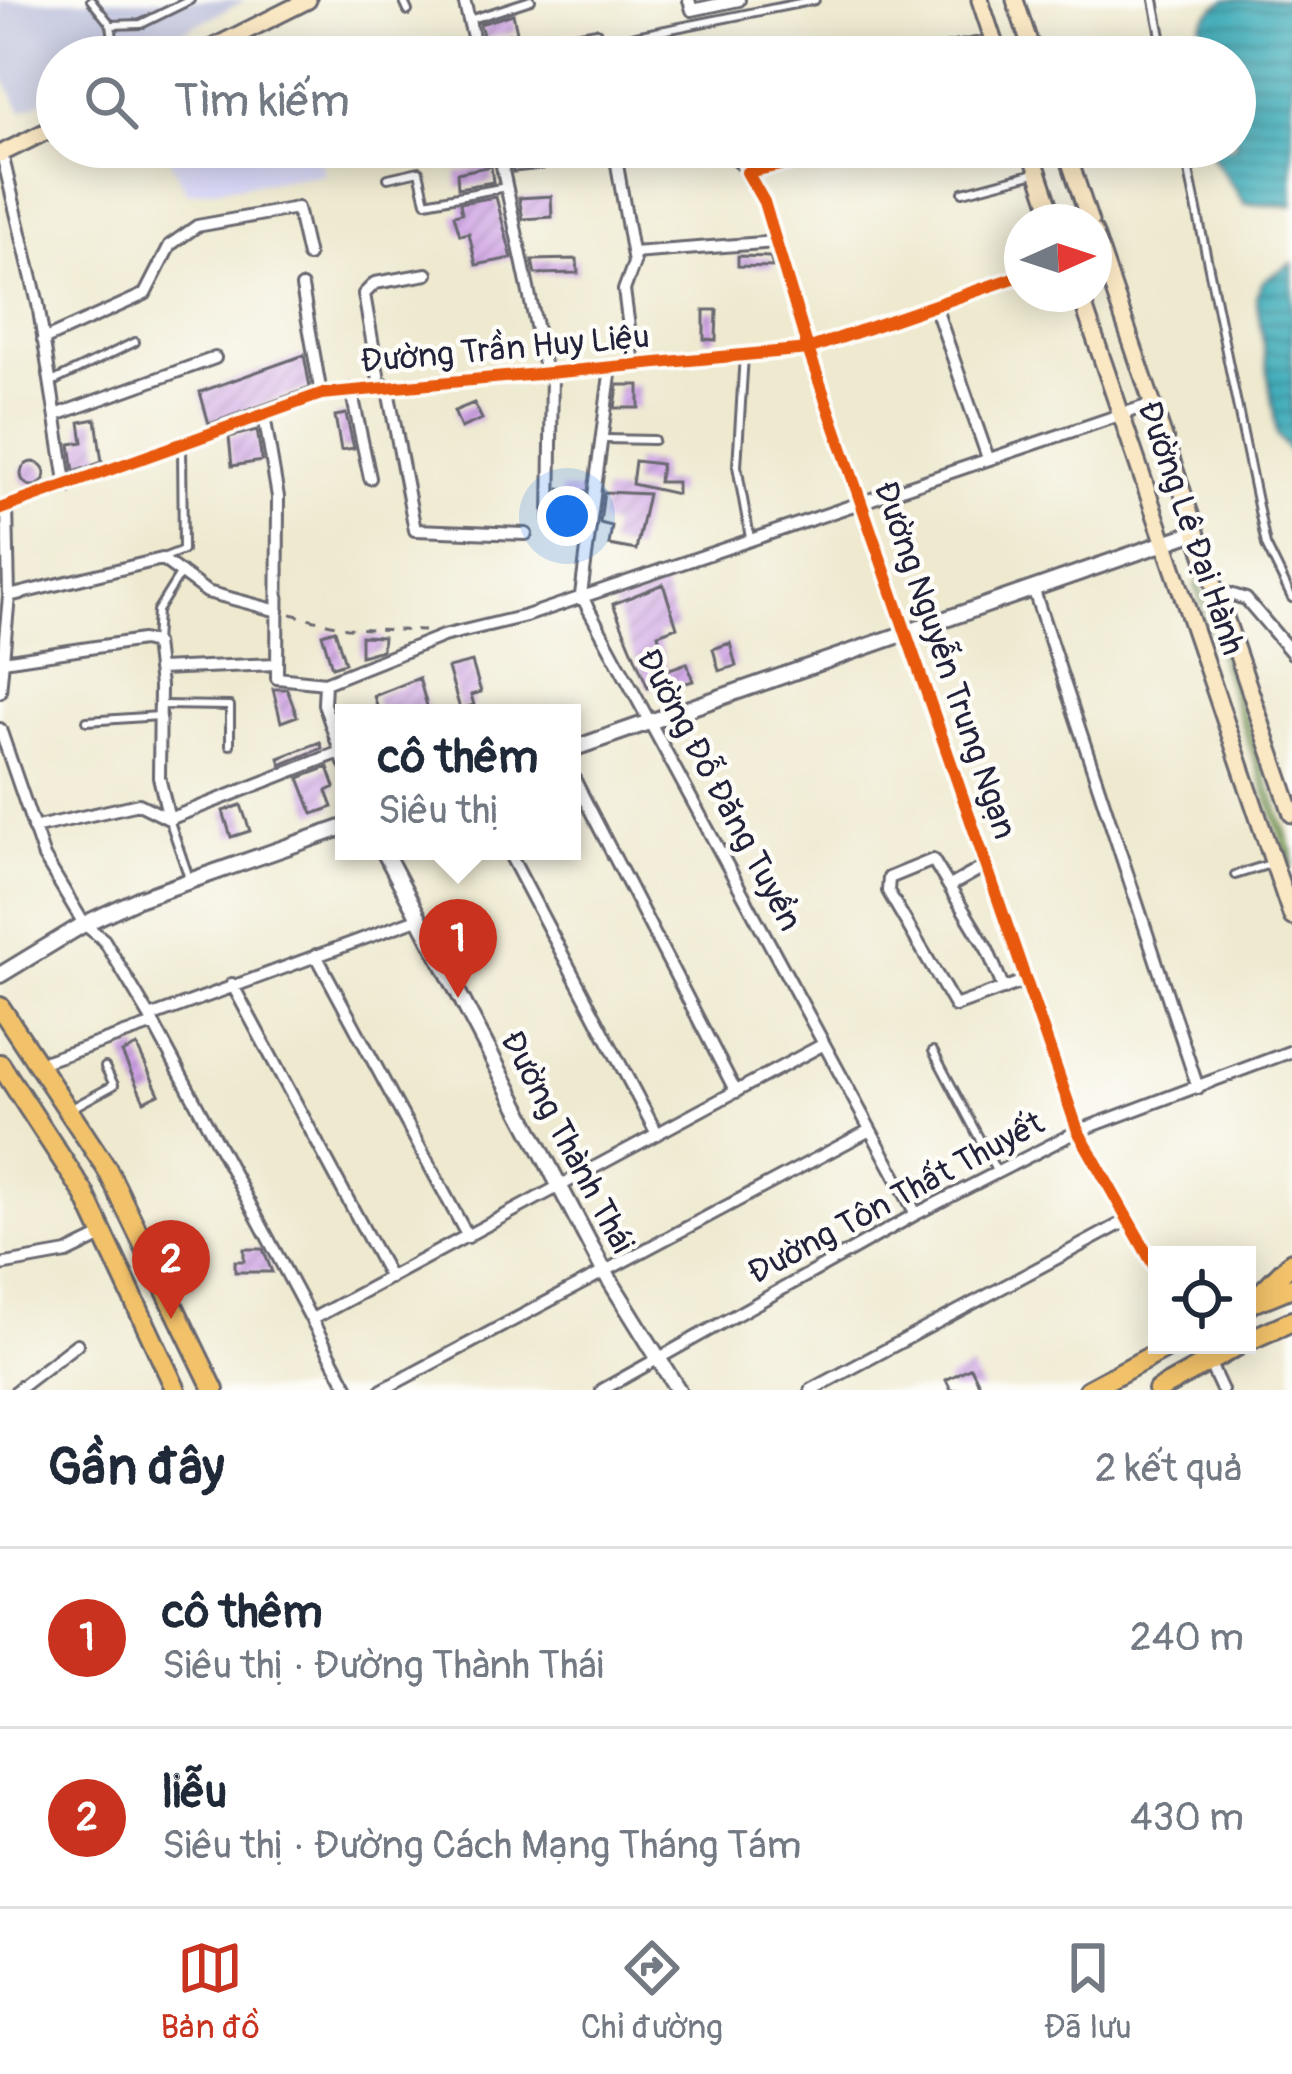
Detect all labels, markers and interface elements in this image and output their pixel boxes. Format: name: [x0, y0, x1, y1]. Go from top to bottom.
search box: [36, 36, 1256, 168]
icon: search: [78, 69, 144, 135]
text: Tìm kiếm: [174, 74, 350, 130]
north arrow: [1004, 204, 1112, 312]
street label: Đường Trần Huy Liệu: [359, 315, 651, 382]
street label: Đường Lê Đại Hành: [1128, 396, 1254, 660]
street label: Đường Nguyễn Trung Ngạn: [864, 476, 1026, 844]
your location: [537, 486, 597, 546]
street label: Đường Đỗ Đăng Tuyển: [627, 642, 811, 938]
popup: [335, 704, 581, 860]
text: cô thêm: [378, 730, 538, 786]
text: Siêu thị: [378, 786, 500, 835]
pin: 1: [419, 899, 497, 998]
street label: Đường Thành Thái: [491, 1024, 643, 1260]
street label: Đường Tôn Thất Thuyết: [741, 1102, 1052, 1293]
pin: 2: [132, 1220, 210, 1319]
map controls: [1148, 1246, 1256, 1354]
button: locate: [1148, 1246, 1256, 1354]
text: Gần đây: [48, 1436, 224, 1500]
text: 2 kết quả: [1095, 1444, 1244, 1493]
text: cô thêm: [162, 1585, 322, 1641]
text: 1: [79, 1613, 95, 1662]
text: 240 m: [1130, 1613, 1244, 1662]
text: Siêu thị · Đường Thành Thái: [162, 1641, 604, 1690]
text: liễu: [162, 1765, 227, 1821]
text: 2: [76, 1793, 98, 1842]
text: 430 m: [1130, 1793, 1244, 1842]
text: Siêu thị · Đường Cách Mạng Tháng Tám: [162, 1821, 801, 1870]
tab: Bản đồ: [160, 1935, 260, 2048]
tab: Chỉ đường: [581, 1935, 723, 2048]
tab: Đã lưu: [1044, 1935, 1132, 2048]

